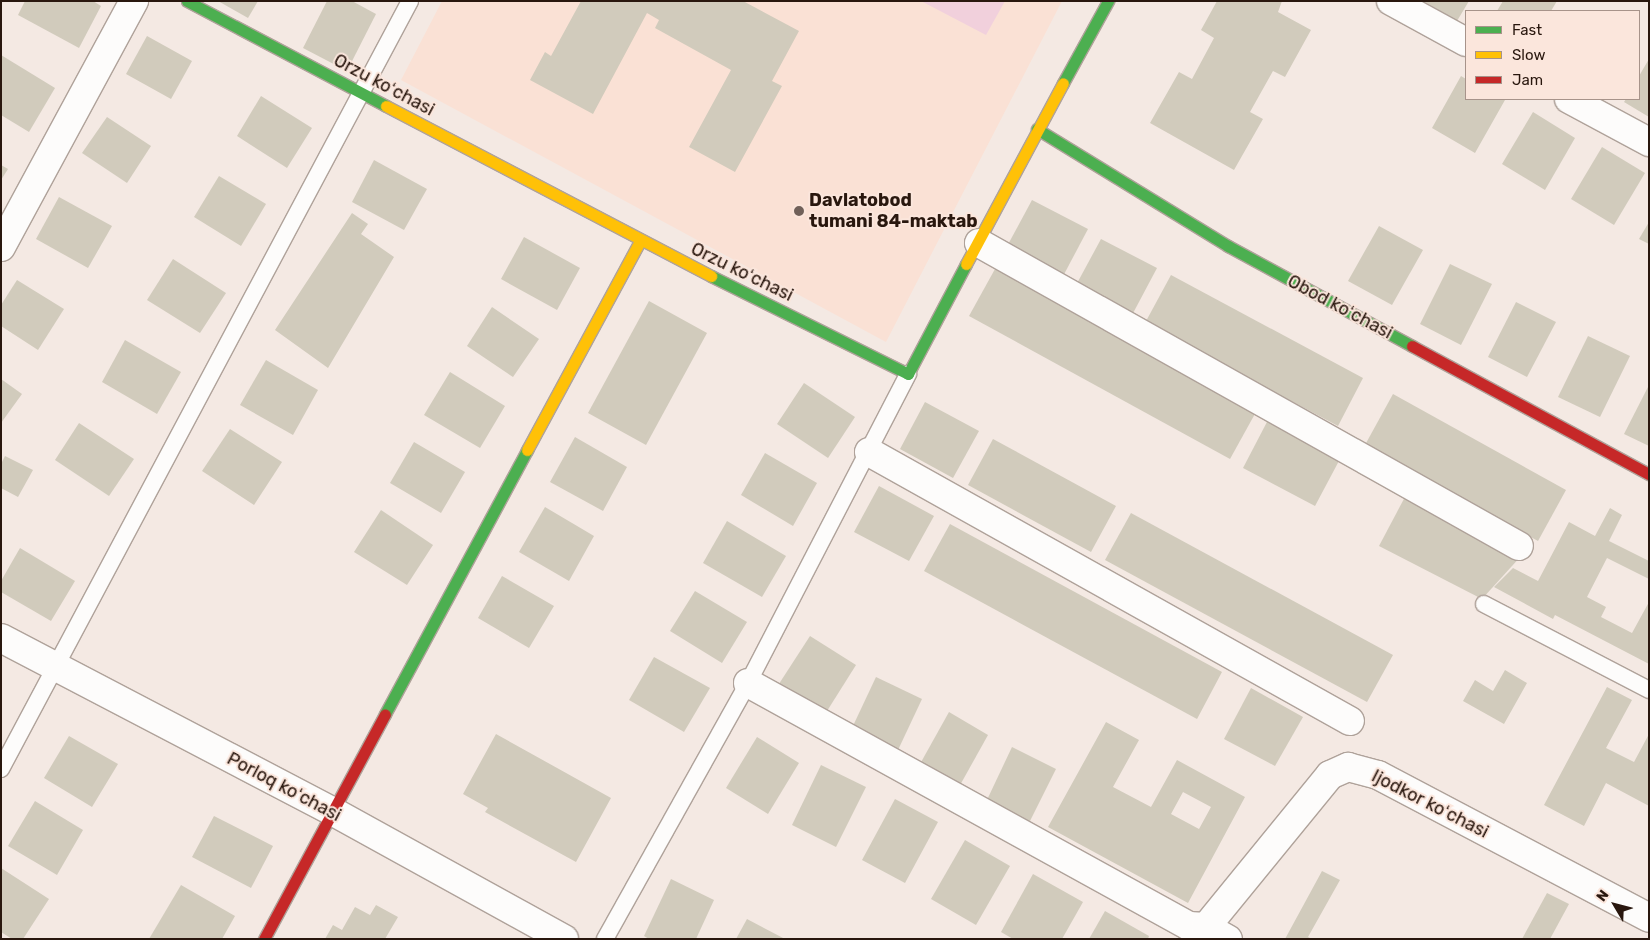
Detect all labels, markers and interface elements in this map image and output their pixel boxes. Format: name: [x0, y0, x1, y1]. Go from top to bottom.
legend: [1465, 10, 1640, 100]
text: Fast: [1512, 21, 1542, 39]
text: Slow: [1512, 46, 1545, 64]
street label: Orzu koʻchasi: [330, 49, 438, 121]
text: Jam: [1512, 71, 1543, 89]
place label: Davlatobod tumani 84-maktab: [809, 190, 978, 232]
marker: Davlatobod tumani 84-maktab: [793, 205, 805, 217]
street label: Orzu koʻchasi: [687, 238, 797, 306]
street label: Obod koʻchasi: [1284, 270, 1396, 344]
street label: Porloq koʻchasi: [223, 748, 345, 826]
street label: Ijodkor koʻchasi: [1368, 765, 1492, 843]
north arrow: [1590, 880, 1640, 930]
text: N: [1593, 887, 1612, 905]

